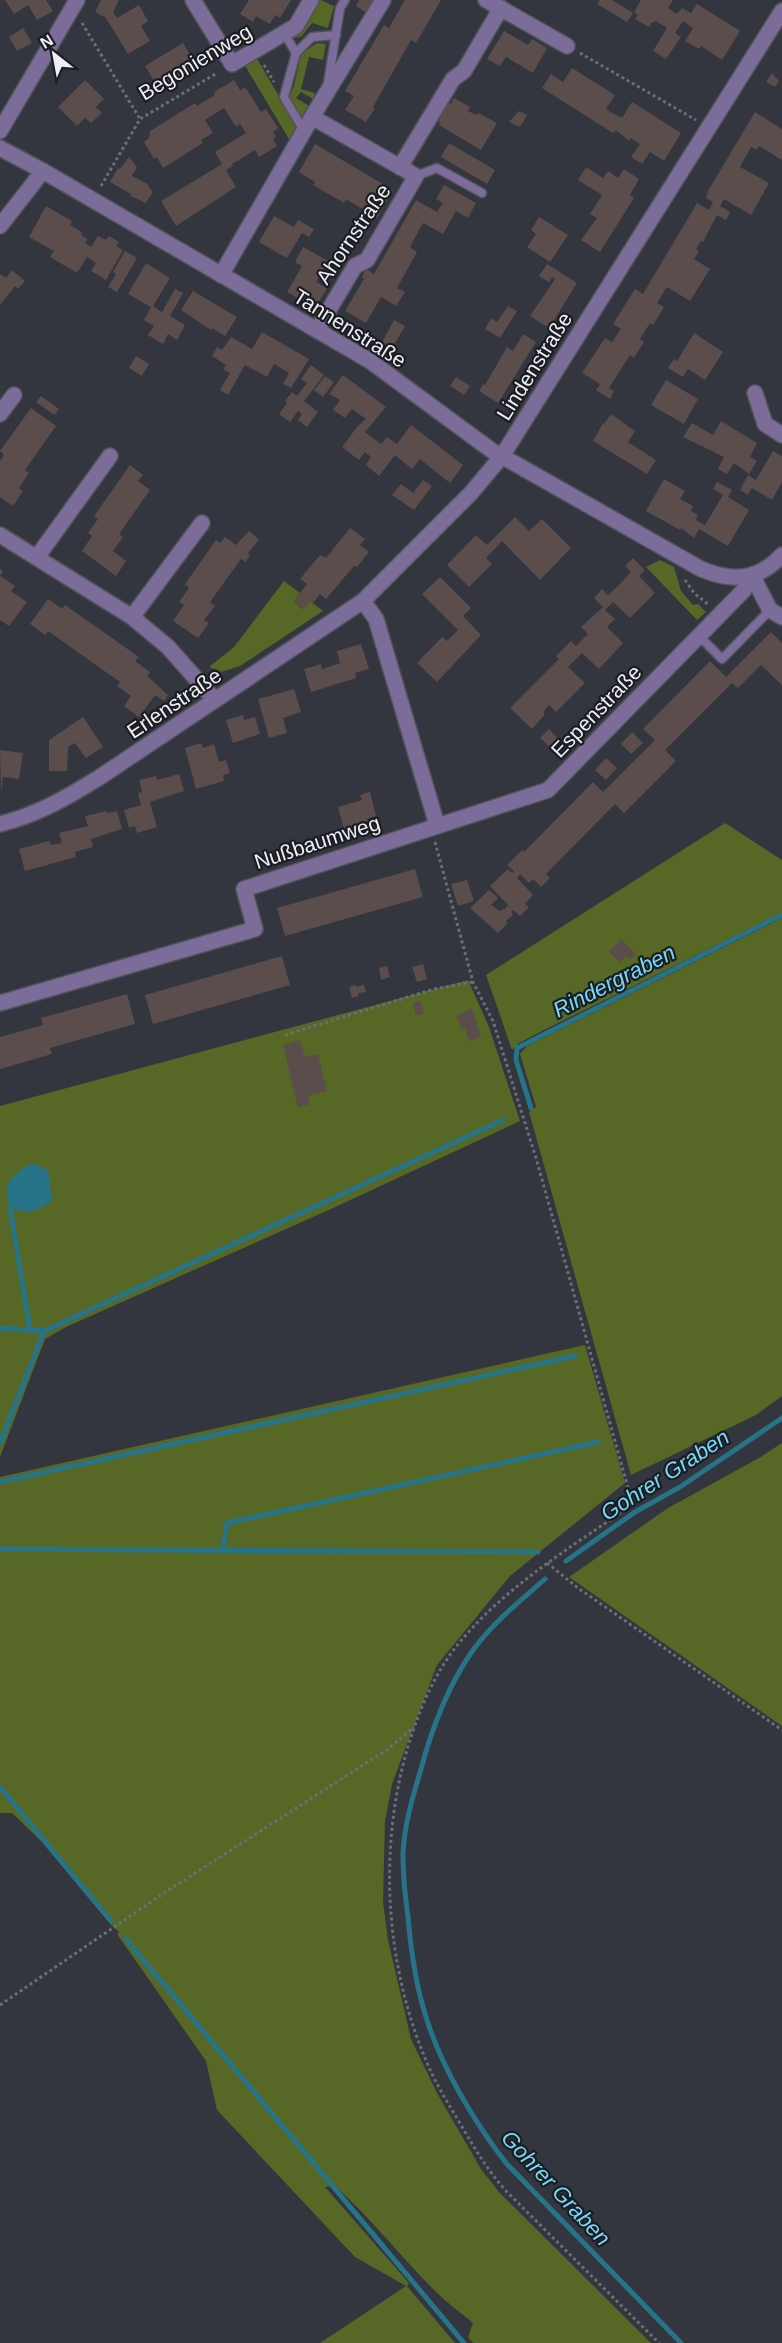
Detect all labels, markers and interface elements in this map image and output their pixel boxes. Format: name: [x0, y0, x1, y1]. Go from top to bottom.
street label: Begonienweg: [135, 19, 255, 105]
north arrow: [24, 24, 84, 84]
text: N: [37, 31, 56, 52]
street label: Ahornstraße: [311, 180, 395, 288]
street label: Tannenstraße: [289, 284, 411, 372]
street label: Lindenstraße: [492, 308, 576, 424]
street label: Espenstraße: [546, 660, 646, 762]
street label: Erlenstraße: [123, 663, 225, 743]
street label: Nußbaumweg: [251, 811, 383, 873]
water label: Rindergraben: [549, 940, 679, 1022]
water label: Gohrer Graben: [596, 1424, 734, 1526]
water label: Gohrer Graben: [496, 2125, 616, 2251]

